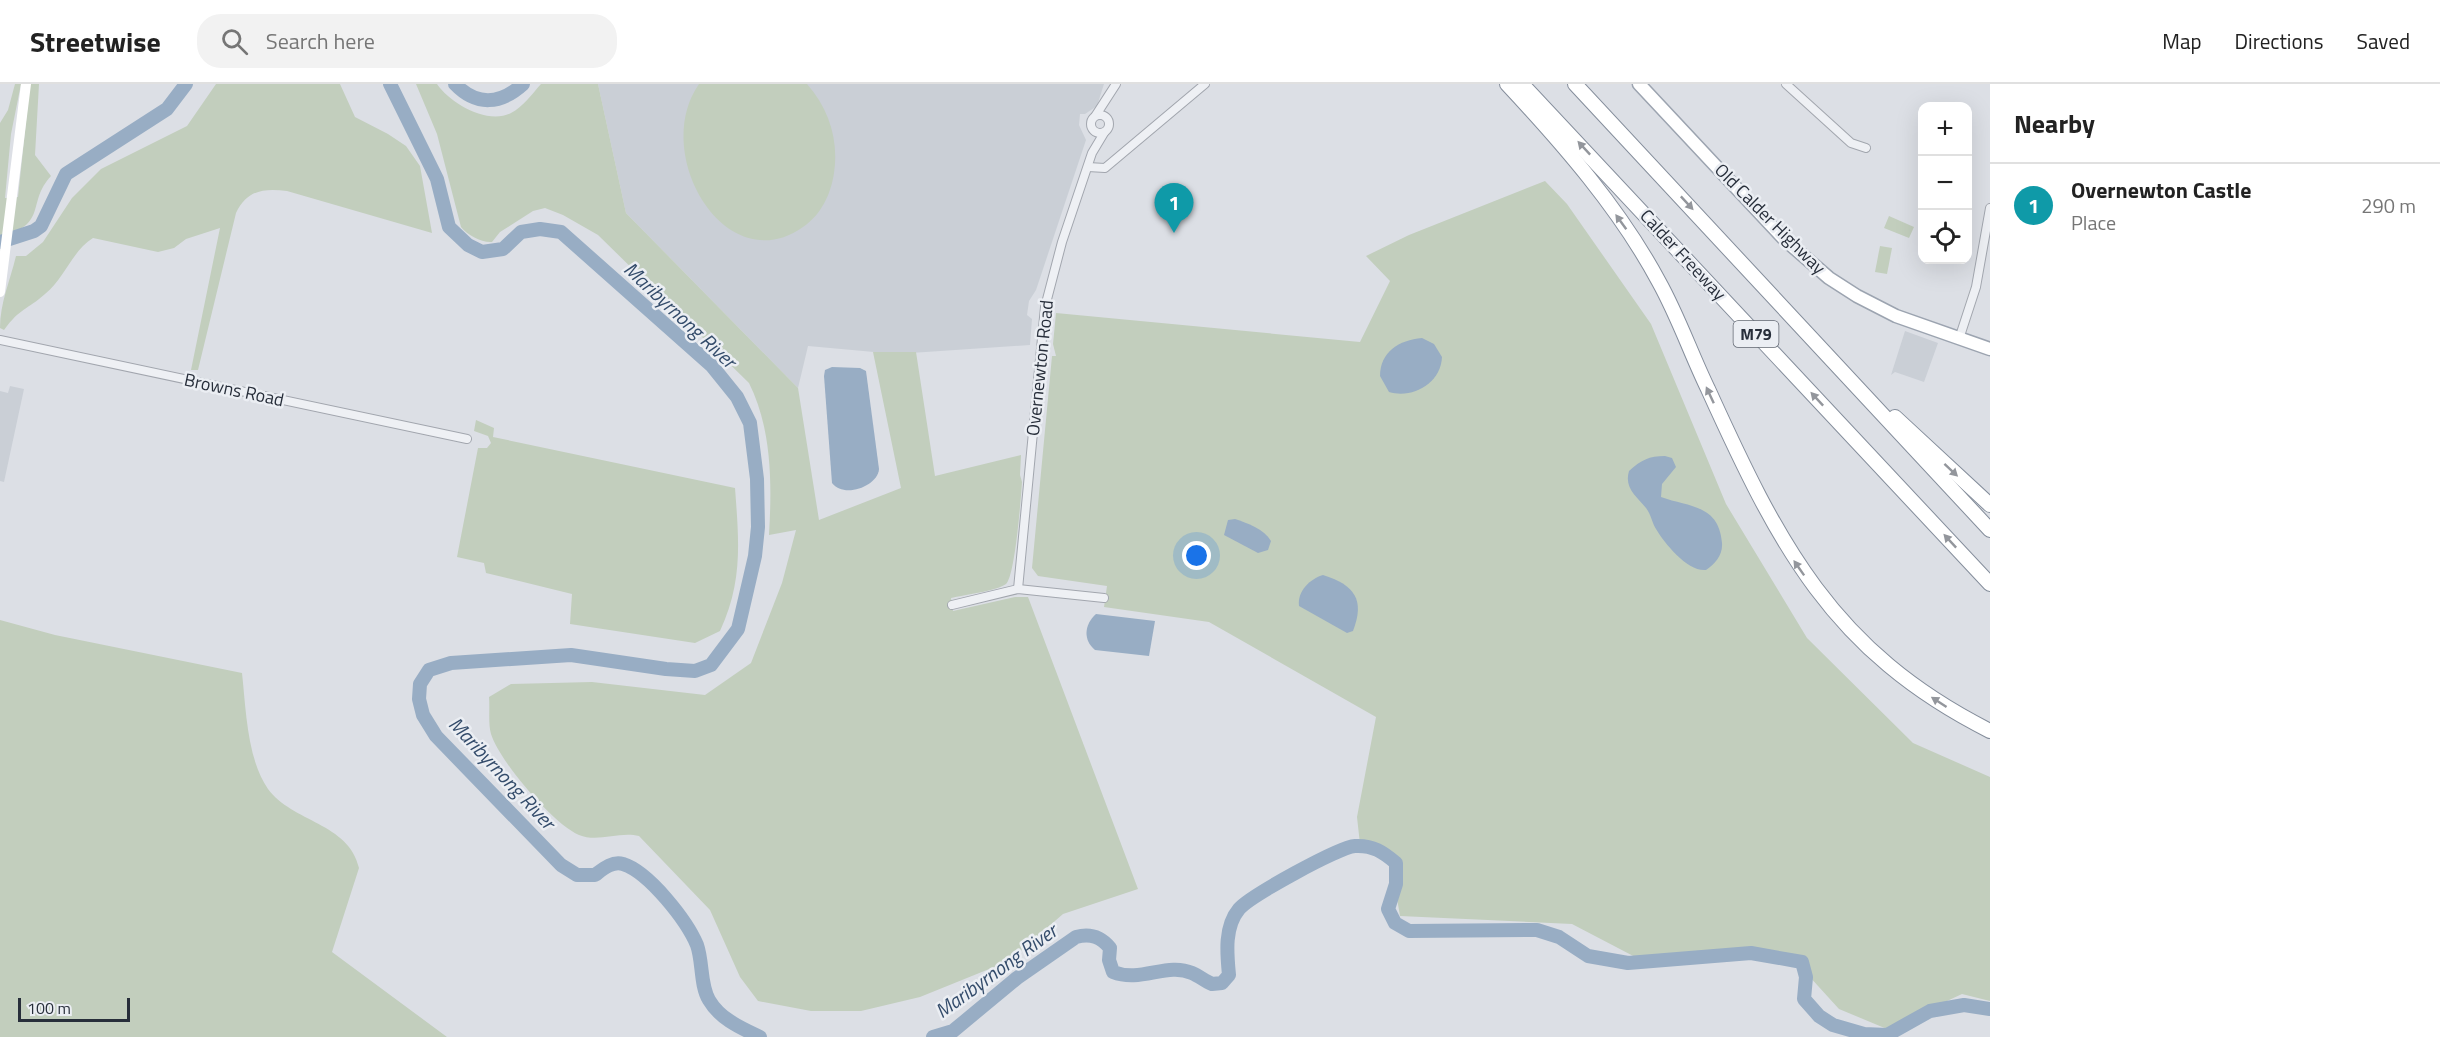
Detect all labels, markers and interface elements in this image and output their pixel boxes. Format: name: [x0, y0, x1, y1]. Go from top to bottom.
search box: [197, 14, 617, 68]
text: Streetwise: [30, 20, 161, 63]
text: Search here: [266, 24, 375, 58]
icon: search: [218, 25, 251, 58]
text: Map: [2162, 25, 2202, 57]
text: Directions: [2235, 25, 2324, 57]
text: Saved: [2357, 25, 2410, 57]
map controls: [1918, 102, 1972, 264]
button: +: [1918, 102, 1972, 156]
text: Nearby: [2014, 104, 2095, 143]
one-way arrow: [1577, 141, 1591, 156]
button: −: [1918, 156, 1972, 210]
street label: Old Calder Highway: [1709, 157, 1832, 281]
text: Overnewton Castle: [2071, 173, 2251, 207]
pin: 1: [1154, 184, 1194, 233]
text: 1: [2028, 190, 2039, 221]
text: 290 m: [2361, 190, 2416, 221]
one-way arrow: [1680, 195, 1693, 210]
street label: Calder Freeway: [1634, 203, 1733, 307]
text: Place: [2071, 207, 2116, 238]
button: locate: [1918, 210, 1972, 264]
one-way arrow: [1615, 214, 1627, 230]
water label: Maribyrnong River: [617, 254, 746, 377]
street label: Overnewton Road: [1019, 299, 1060, 437]
road number: M79: [1734, 321, 1778, 347]
street label: Browns Road: [182, 366, 286, 413]
one-way arrow: [1705, 385, 1715, 403]
one-way arrow: [1810, 391, 1824, 406]
one-way arrow: [1944, 463, 1959, 477]
one-way arrow: [1944, 534, 1957, 549]
your location: [1182, 541, 1211, 570]
one-way arrow: [1793, 560, 1805, 576]
one-way arrow: [1931, 696, 1947, 707]
water label: Maribyrnong River: [442, 709, 565, 838]
water label: Maribyrnong River: [928, 914, 1065, 1026]
scale bar: [18, 995, 130, 1022]
text: 100 m: [27, 996, 71, 1020]

